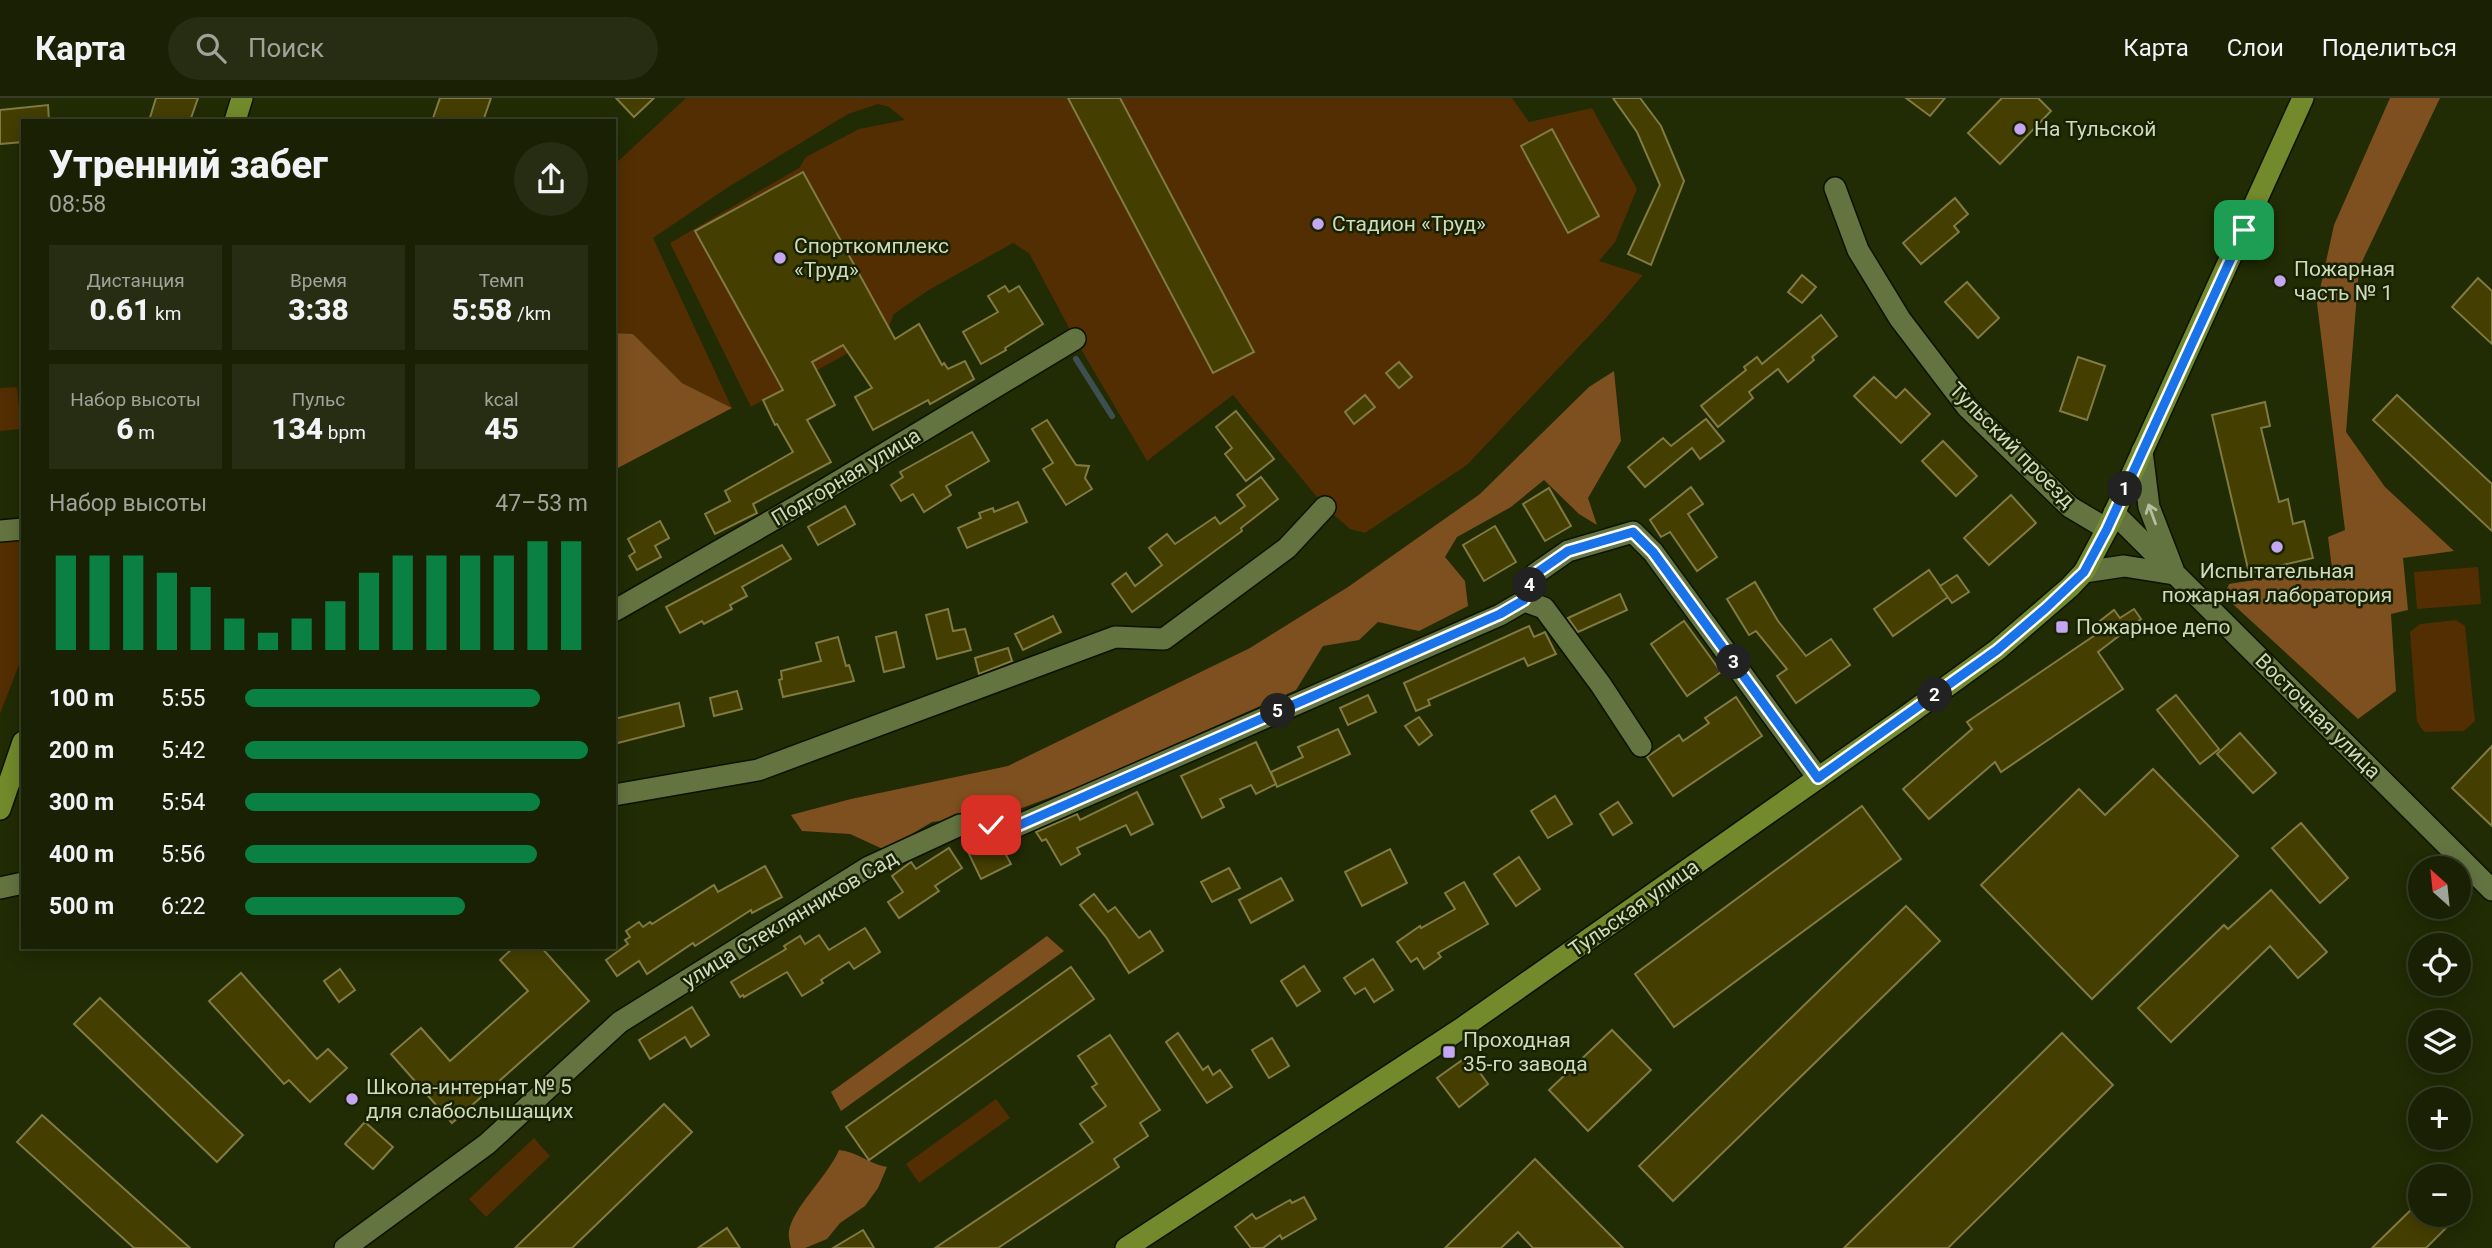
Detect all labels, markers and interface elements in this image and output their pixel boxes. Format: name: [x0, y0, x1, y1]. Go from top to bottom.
search box: [168, 17, 658, 80]
text: Карта: [35, 29, 126, 68]
icon: search: [192, 29, 230, 67]
text: Поиск: [248, 33, 324, 63]
text: Карта: [2123, 34, 2189, 62]
text: Слои: [2227, 34, 2284, 62]
text: Поделиться: [2322, 34, 2457, 62]
place label: На Тульской: [2034, 117, 2156, 141]
marker: На Тульской: [2012, 121, 2028, 137]
button: share: [514, 142, 588, 216]
text: Утренний забег: [49, 143, 328, 187]
text: 08:58: [49, 191, 106, 218]
pin: [2214, 200, 2274, 260]
icon: arrive: [2225, 211, 2263, 249]
place label: Стадион «Труд»: [1332, 212, 1486, 236]
marker: Стадион «Труд»: [1310, 216, 1326, 232]
place label: Спорткомплекс «Труд»: [794, 234, 949, 282]
marker: Спорткомплекс «Труд»: [772, 250, 788, 266]
place label: Пожарная часть № 1: [2294, 257, 2395, 305]
text: Дистанция: [86, 269, 185, 292]
text: Время: [290, 269, 347, 292]
text: Темп: [479, 269, 524, 292]
marker: Пожарная часть № 1: [2272, 273, 2288, 289]
text: 0.61: [90, 292, 150, 327]
text: 3:38: [288, 292, 349, 327]
text: 5:58: [452, 292, 512, 327]
text: km: [150, 302, 181, 325]
text: /km: [512, 302, 551, 325]
street label: Тульский проезд: [1944, 377, 2080, 513]
text: Набор высоты: [70, 388, 201, 411]
text: Пульс: [292, 388, 345, 411]
text: kcal: [484, 388, 519, 411]
text: 6: [116, 411, 133, 446]
text: 134: [271, 411, 323, 446]
text: 45: [484, 411, 519, 446]
text: m: [133, 421, 155, 444]
text: bpm: [323, 421, 366, 444]
street label: Подгорная улица: [767, 423, 925, 531]
pin: 1: [2108, 472, 2142, 506]
text: 1: [2119, 477, 2130, 500]
text: Набор высоты: [49, 490, 207, 517]
text: 47–53 m: [495, 490, 588, 517]
one-way arrow: [2145, 504, 2157, 526]
marker: Испытательная пожарная лаборатория: [2269, 539, 2285, 555]
place label: Испытательная пожарная лаборатория: [2162, 559, 2392, 607]
pin: 4: [1512, 568, 1548, 602]
text: 4: [1524, 573, 1535, 596]
place label: Пожарное депо: [2076, 615, 2230, 639]
marker: Пожарное депо: [2054, 619, 2070, 635]
pin: 3: [1716, 644, 1752, 680]
street label: Восточная улица: [2250, 648, 2386, 784]
text: 3: [1728, 650, 1739, 673]
pin: 2: [1918, 678, 1952, 712]
text: 2: [1929, 683, 1940, 706]
text: 100 m: [49, 685, 114, 712]
text: 5:55: [161, 685, 205, 712]
pin: 5: [1260, 694, 1296, 728]
text: 5: [1272, 699, 1283, 722]
text: 200 m: [49, 737, 114, 764]
text: 5:42: [161, 737, 205, 764]
text: 300 m: [49, 789, 114, 816]
text: 5:54: [161, 789, 205, 816]
pin: [961, 795, 1021, 855]
icon: check: [972, 806, 1010, 844]
text: 400 m: [49, 841, 114, 868]
text: 5:56: [161, 841, 205, 868]
street label: улица Стеклянников Сад: [678, 845, 902, 993]
street label: Тульская улица: [1564, 854, 1704, 962]
north arrow: [2408, 856, 2471, 919]
map controls: [2408, 856, 2471, 1227]
text: 500 m: [49, 893, 114, 920]
text: 6:22: [161, 893, 205, 920]
button: locate: [2408, 933, 2471, 996]
button: layers: [2408, 1010, 2471, 1073]
place label: Проходная 35-го завода: [1463, 1028, 1588, 1076]
marker: Проходная 35-го завода: [1441, 1044, 1457, 1060]
place label: Школа-интернат № 5 для слабослышащих: [366, 1075, 573, 1123]
button: +: [2408, 1087, 2471, 1150]
marker: Школа-интернат № 5 для слабослышащих: [344, 1091, 360, 1107]
button: −: [2408, 1164, 2471, 1227]

